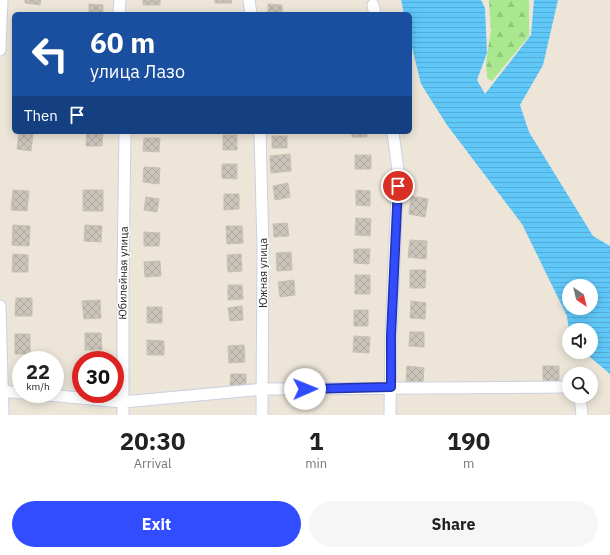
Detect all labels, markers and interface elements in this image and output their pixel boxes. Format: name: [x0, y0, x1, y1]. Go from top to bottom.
text: 60 m: [90, 24, 155, 61]
icon: left: [24, 28, 76, 80]
text: улица Лазо: [90, 60, 185, 83]
icon: arrive: [66, 104, 88, 126]
text: Then: [24, 106, 58, 125]
pin: [381, 169, 415, 203]
icon: arrive: [387, 175, 409, 197]
street label: Юбилейная улица: [115, 226, 131, 320]
street label: Южная улица: [256, 238, 270, 308]
north arrow: [562, 279, 598, 315]
map controls: [562, 279, 598, 403]
button: sound: [562, 323, 598, 359]
speed limit sign: 30: [72, 351, 124, 403]
text: 22: [26, 358, 50, 385]
button: search: [562, 367, 598, 403]
position arrow: [284, 368, 326, 410]
text: km/h: [26, 380, 50, 393]
text: 20:30: [120, 425, 185, 457]
text: 1: [309, 425, 323, 457]
text: 190: [447, 425, 490, 457]
text: Arrival: [134, 455, 172, 472]
text: min: [305, 455, 327, 472]
text: m: [463, 455, 474, 472]
button: Exit: [12, 501, 301, 547]
button: Share: [309, 501, 598, 547]

